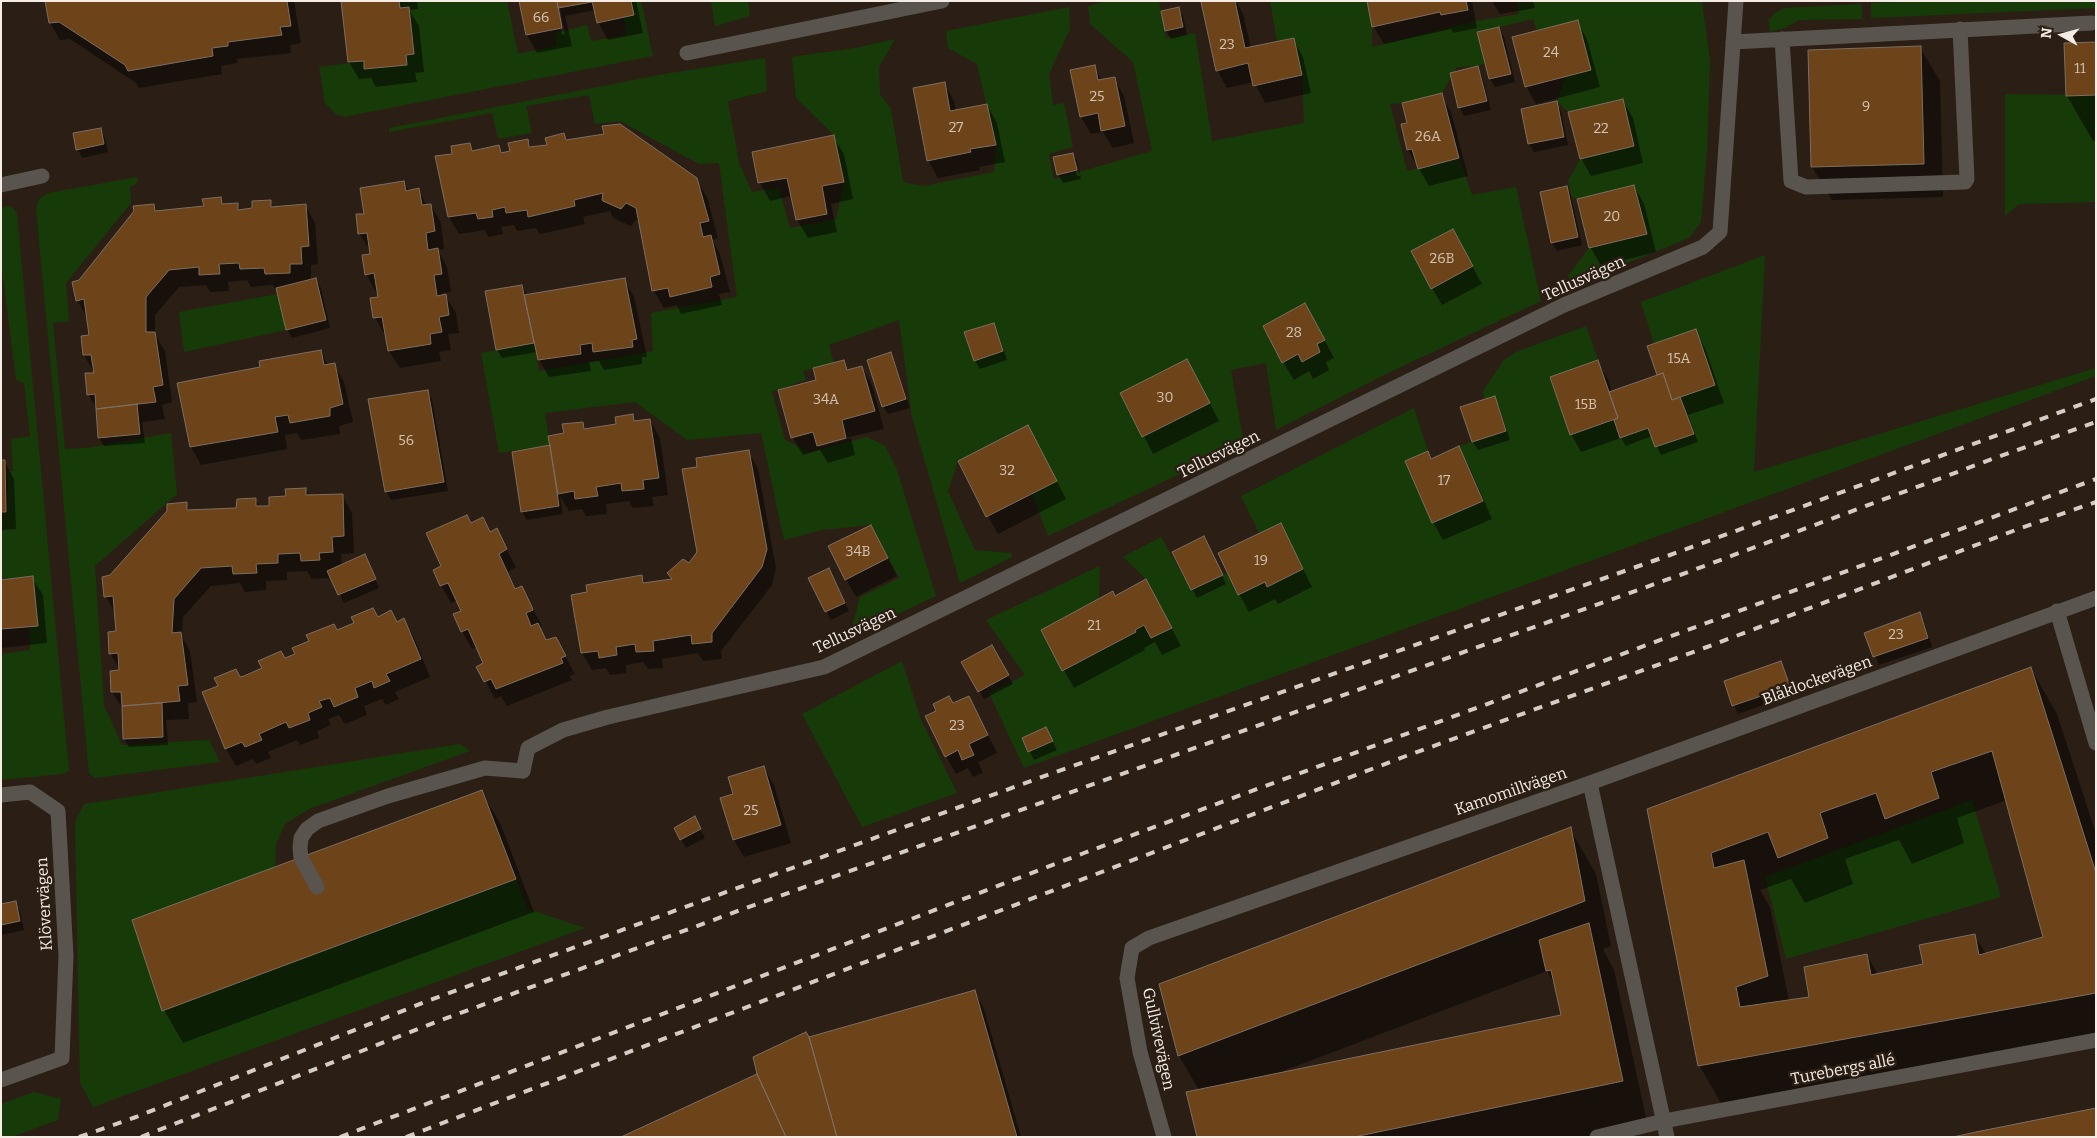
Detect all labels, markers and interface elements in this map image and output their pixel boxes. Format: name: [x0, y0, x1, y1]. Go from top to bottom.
house number: 66: [533, 10, 549, 26]
north arrow: [2037, 10, 2087, 60]
text: N: [2038, 27, 2056, 40]
house number: 23: [1219, 37, 1235, 53]
house number: 24: [1543, 45, 1559, 61]
house number: 11: [2074, 61, 2086, 77]
house number: 25: [1089, 89, 1105, 105]
house number: 9: [1862, 99, 1870, 115]
house number: 27: [949, 120, 963, 136]
house number: 22: [1593, 121, 1609, 137]
house number: 26A: [1415, 129, 1441, 145]
house number: 20: [1604, 209, 1620, 225]
house number: 26B: [1430, 251, 1454, 267]
street label: Tellusvägen: [1540, 252, 1628, 306]
house number: 28: [1286, 325, 1302, 341]
house number: 15A: [1667, 351, 1691, 367]
house number: 30: [1157, 390, 1173, 406]
house number: 34A: [813, 392, 839, 408]
house number: 15B: [1575, 397, 1597, 413]
street label: Tellusvägen: [1175, 427, 1263, 483]
house number: 56: [398, 433, 414, 449]
house number: 32: [999, 463, 1015, 479]
house number: 17: [1438, 473, 1450, 489]
house number: 34B: [845, 544, 871, 560]
house number: 19: [1254, 553, 1268, 569]
street label: Tellusvägen: [811, 604, 899, 658]
house number: 21: [1087, 618, 1101, 634]
house number: 23: [1888, 627, 1904, 643]
street label: Blåklockevägen: [1760, 652, 1874, 710]
house number: 23: [949, 718, 965, 734]
street label: Kamomillvägen: [1452, 764, 1570, 820]
house number: 25: [743, 803, 759, 819]
street label: Klövervägen: [33, 857, 57, 951]
street label: Gullvivevägen: [1138, 986, 1178, 1092]
street label: Turebergs allé: [1789, 1051, 1897, 1089]

